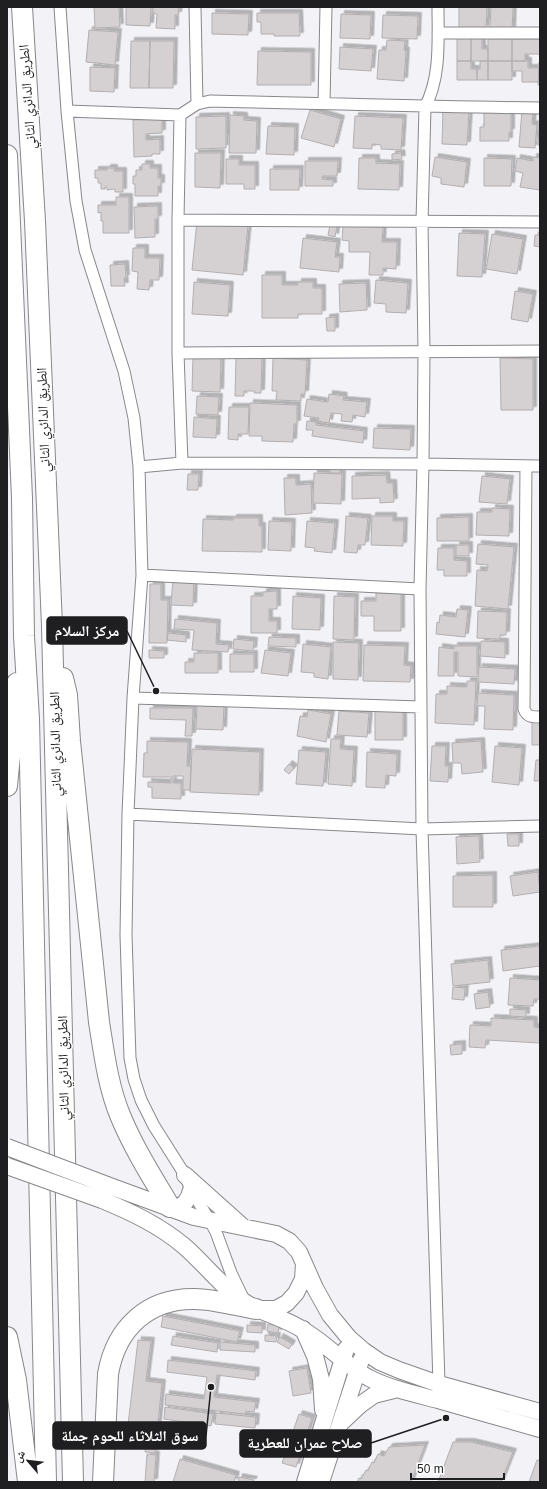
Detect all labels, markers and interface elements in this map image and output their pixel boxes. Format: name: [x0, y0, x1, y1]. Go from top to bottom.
street label: الطريق الدائري الثاني: [15, 44, 42, 150]
street label: الطريق الدائري الثاني: [33, 367, 56, 473]
callout: مركز السلام: [47, 617, 127, 644]
text: مركز السلام: [55, 622, 119, 641]
street label: الطريق الدائري الثاني: [46, 691, 67, 797]
street label: الطريق الدائري الثاني: [54, 1015, 75, 1121]
callout: سوق الثلاثاء للحوم جملة: [53, 1422, 206, 1449]
text: سوق الثلاثاء للحوم جملة: [62, 1427, 198, 1446]
callout: صلاح عمران للعطرية: [240, 1430, 371, 1457]
text: صلاح عمران للعطرية: [247, 1434, 363, 1452]
north arrow: [8, 1441, 48, 1481]
text: ش: [11, 1448, 29, 1465]
scale bar: [411, 1455, 504, 1481]
text: 50 m: [417, 1462, 444, 1476]

